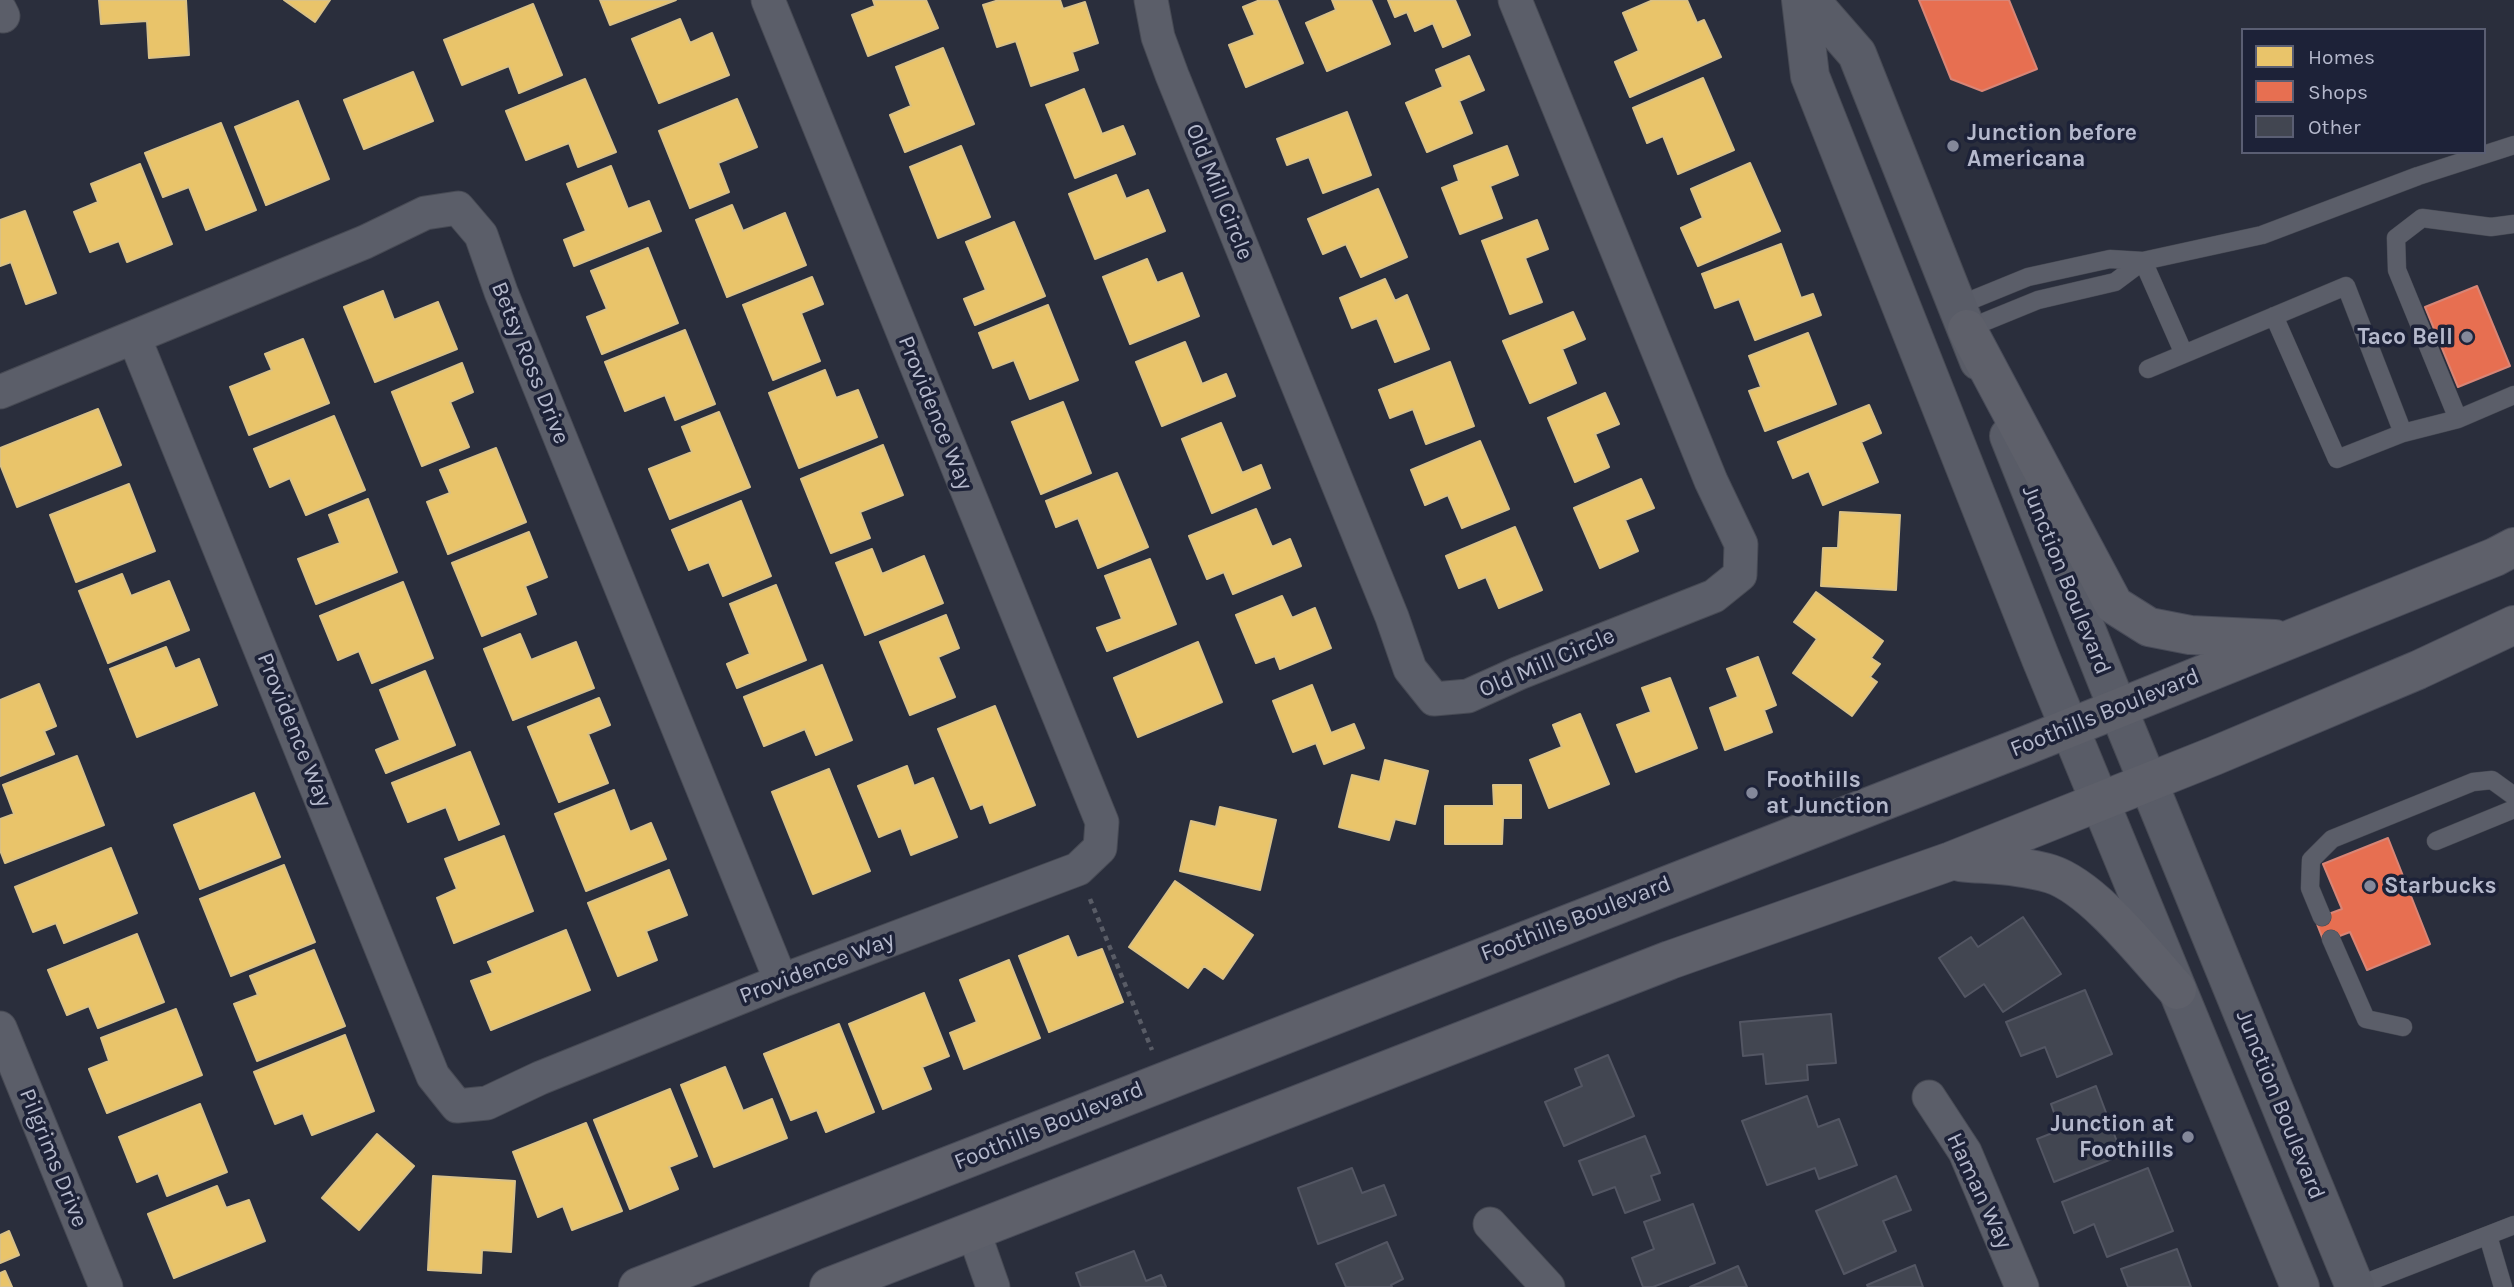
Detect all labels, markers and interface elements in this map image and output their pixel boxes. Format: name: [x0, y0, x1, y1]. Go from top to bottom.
legend: [2241, 28, 2486, 154]
text: Homes: [2308, 45, 2375, 69]
text: Shops: [2308, 80, 2368, 104]
text: Other: [2308, 115, 2361, 139]
place label: Junction before Americana: [1967, 119, 2137, 173]
street label: Old Mill Circle: [1179, 120, 1259, 264]
marker: Junction before Americana: [1945, 138, 1961, 154]
street label: Betsy Ross Drive: [485, 278, 575, 448]
place label: Taco Bell: [2357, 323, 2453, 351]
marker: Taco Bell: [2459, 329, 2475, 345]
street label: Providence Way: [892, 332, 978, 494]
street label: Junction Boulevard: [2015, 481, 2117, 679]
street label: Old Mill Circle: [1475, 622, 1619, 704]
street label: Providence Way: [251, 649, 337, 811]
street label: Foothills Boulevard: [2006, 662, 2204, 764]
place label: Foothills at Junction: [1766, 766, 1889, 820]
marker: Foothills at Junction: [1744, 785, 1760, 801]
street label: Foothills Boulevard: [1477, 870, 1675, 968]
place label: Starbucks: [2384, 872, 2497, 900]
marker: Starbucks: [2362, 878, 2378, 894]
street label: Providence Way: [736, 926, 898, 1010]
street label: Junction Boulevard: [2229, 1006, 2331, 1204]
street label: Foothills Boulevard: [950, 1075, 1148, 1177]
street label: Pilgrims Drive: [13, 1085, 93, 1231]
place label: Junction at Foothills: [2051, 1110, 2174, 1164]
street label: Haman Way: [1940, 1129, 2018, 1253]
marker: Junction at Foothills: [2180, 1129, 2196, 1145]

